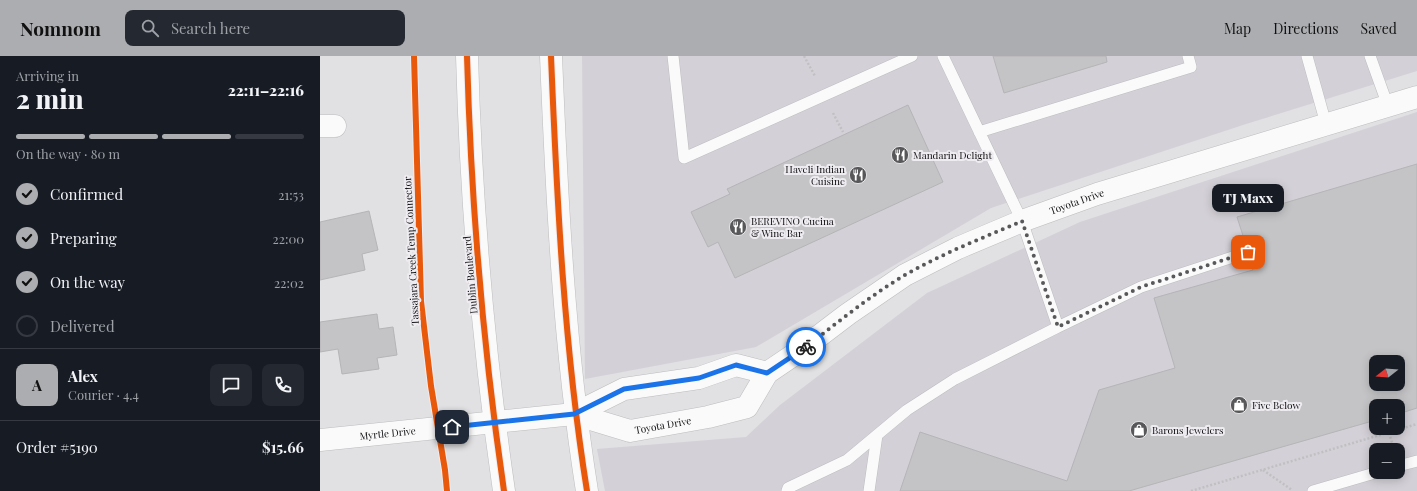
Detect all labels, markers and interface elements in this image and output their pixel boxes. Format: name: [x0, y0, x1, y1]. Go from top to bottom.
search box: [125, 10, 405, 46]
text: Nomnom: [20, 15, 101, 41]
icon: search: [139, 17, 161, 39]
text: Search here: [171, 18, 250, 38]
text: Map: [1224, 19, 1251, 38]
text: Directions: [1273, 19, 1339, 38]
text: Saved: [1361, 19, 1397, 38]
text: Arriving in: [16, 67, 79, 84]
text: 22:11–22:16: [228, 80, 304, 100]
text: 2 min: [16, 81, 84, 116]
text: On the way · 80 m: [16, 145, 120, 162]
restaurant icon: Mandarin Delight: [890, 145, 910, 165]
place label: Mandarin Delight: [913, 148, 992, 162]
place label: Haveli Indian Cuisine: [785, 162, 845, 188]
restaurant icon: Haveli Indian Cuisine: [848, 165, 868, 185]
street label: Tassajara Creek Temp Connector: [400, 176, 422, 326]
icon: check: [16, 183, 38, 205]
text: Confirmed: [50, 184, 123, 204]
callout: TJ Maxx: [1212, 184, 1284, 212]
street label: Toyota Drive: [1048, 185, 1106, 218]
text: 21:53: [278, 186, 304, 203]
text: TJ Maxx: [1223, 189, 1273, 206]
place label: BEREVINO Cucina & Wine Bar: [751, 214, 834, 240]
restaurant icon: BEREVINO Cucina & Wine Bar: [728, 217, 748, 237]
icon: check: [16, 227, 38, 249]
text: Preparing: [50, 228, 117, 248]
text: 22:00: [272, 230, 304, 247]
street label: Dublin Boulevard: [460, 235, 480, 314]
pin: [1231, 235, 1265, 269]
icon: bag: [1237, 241, 1259, 263]
icon: check: [16, 271, 38, 293]
text: On the way: [50, 272, 125, 292]
text: 22:02: [274, 274, 304, 291]
text: Delivered: [50, 316, 115, 336]
courier: [786, 327, 826, 367]
icon: bike: [795, 336, 817, 358]
north arrow: [1369, 355, 1405, 391]
map controls: [1369, 355, 1405, 479]
button: chat: [210, 364, 252, 406]
button: phone: [262, 364, 304, 406]
text: Alex: [68, 366, 98, 386]
text: A: [32, 375, 42, 395]
text: Courier · 4.4: [68, 386, 139, 403]
shop icon: Five Below: [1229, 395, 1249, 415]
place label: Five Below: [1252, 398, 1300, 412]
button: +: [1369, 399, 1405, 435]
pin: [435, 410, 469, 444]
street label: Toyota Drive: [634, 413, 692, 437]
icon: home: [441, 416, 463, 438]
shop icon: Barons Jewelers: [1129, 420, 1149, 440]
street label: Myrtle Drive: [359, 423, 416, 443]
place label: Barons Jewelers: [1152, 423, 1223, 437]
text: Order #5190: [16, 437, 98, 457]
text: $15.66: [262, 437, 304, 457]
button: −: [1369, 443, 1405, 479]

